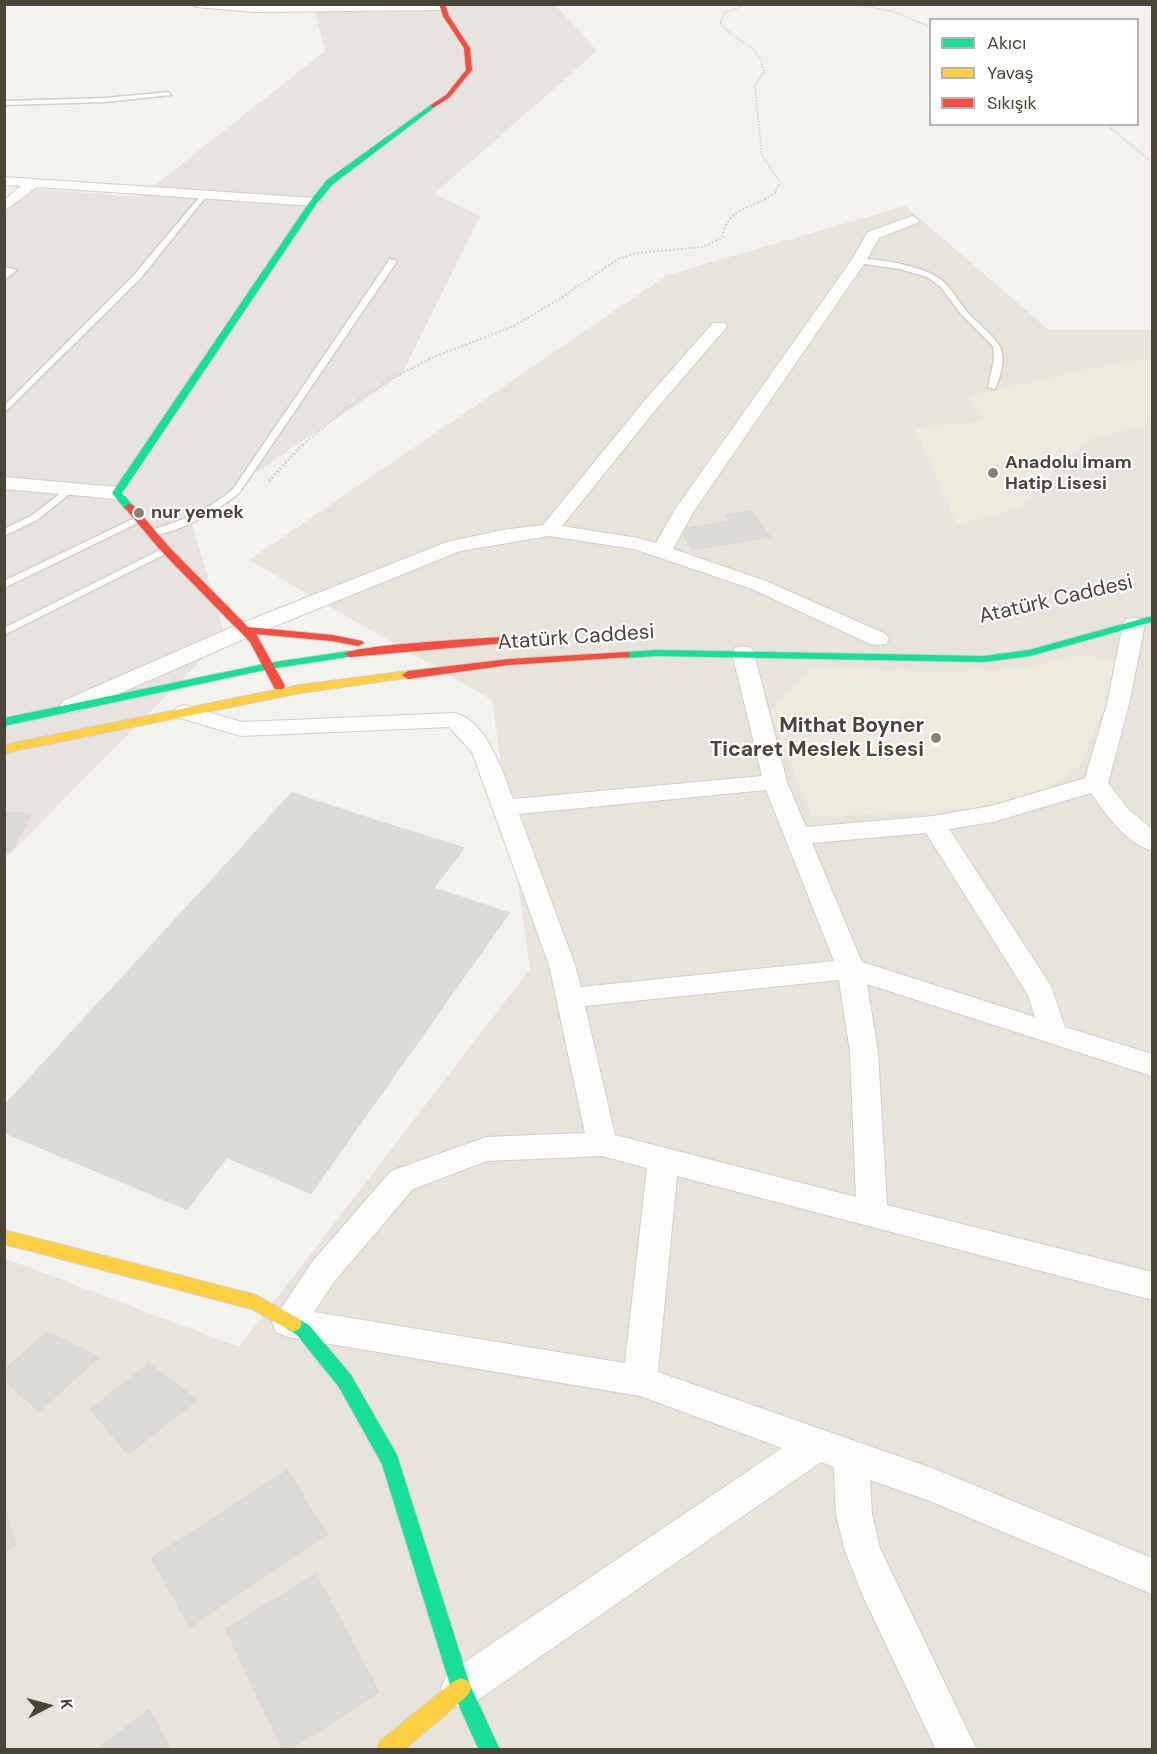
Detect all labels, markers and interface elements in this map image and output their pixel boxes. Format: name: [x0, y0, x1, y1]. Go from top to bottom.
legend: [929, 18, 1139, 126]
text: Akıcı: [987, 31, 1026, 55]
text: Yavaş: [987, 61, 1033, 85]
text: Sıkışık: [987, 91, 1037, 115]
place label: Anadolu İmam Hatip Lisesi: [1005, 452, 1132, 494]
marker: Anadolu İmam Hatip Lisesi: [986, 466, 1000, 480]
place label: nur yemek: [151, 502, 244, 524]
marker: nur yemek: [132, 506, 146, 520]
street label: Atatürk Caddesi: [977, 570, 1135, 630]
street label: Atatürk Caddesi: [497, 620, 655, 656]
place label: Mithat Boyner Ticaret Meslek Lisesi: [710, 713, 924, 763]
marker: Mithat Boyner Ticaret Meslek Lisesi: [929, 731, 943, 745]
north arrow: [18, 1676, 78, 1736]
text: K: [55, 1698, 77, 1710]

